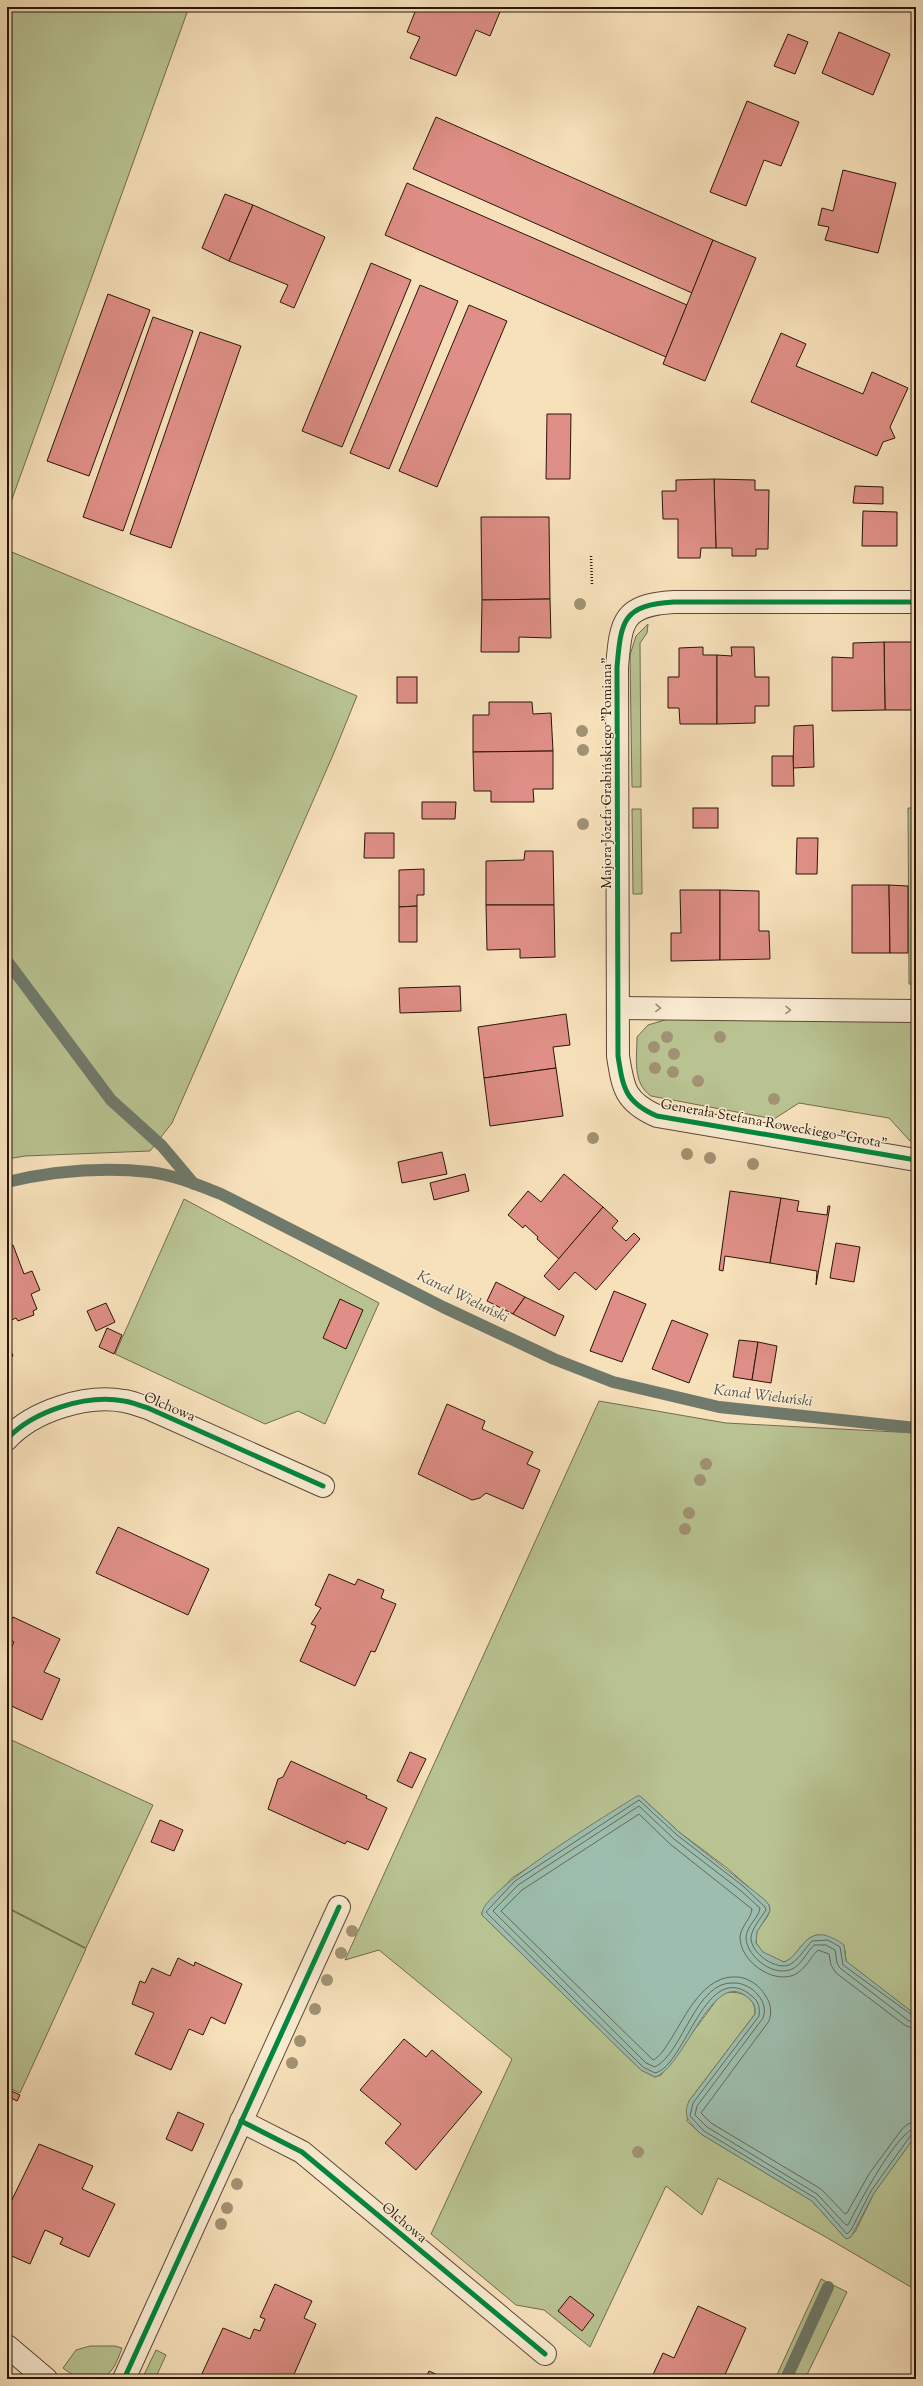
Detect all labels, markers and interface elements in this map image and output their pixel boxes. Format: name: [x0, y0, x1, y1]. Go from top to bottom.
street label: Majora Józefa Grabińskiego "Pomiana": [598, 657, 618, 889]
one-way arrow: [655, 1004, 661, 1012]
one-way arrow: [785, 1006, 791, 1014]
street label: Generała Stefana Roweckiego "Grota": [659, 1095, 889, 1155]
water label: Kanał Wieluński: [413, 1266, 512, 1329]
water label: Kanał Wieluński: [712, 1380, 814, 1413]
street label: Olchowa: [140, 1388, 199, 1428]
street label: Olchowa: [377, 2198, 431, 2249]

